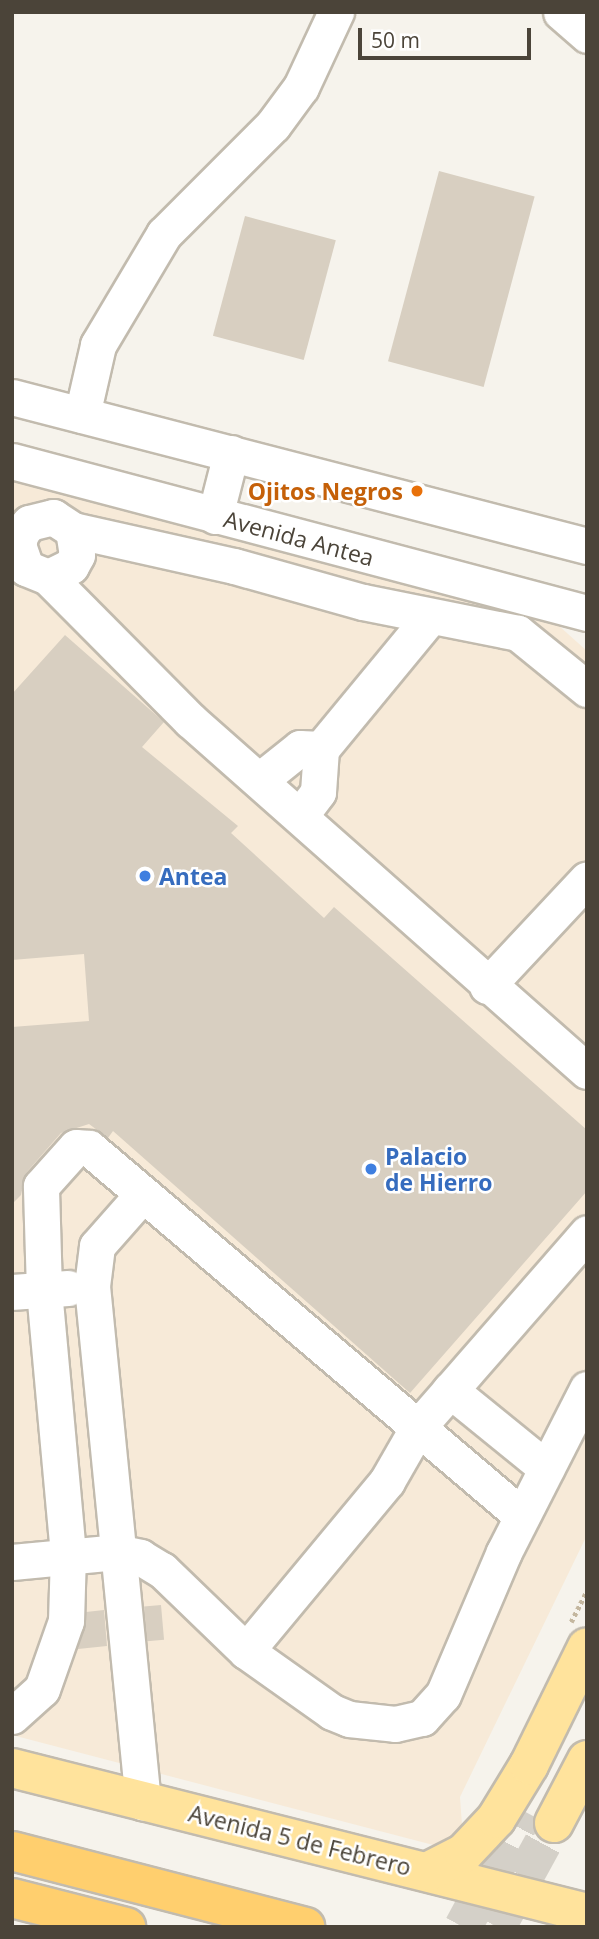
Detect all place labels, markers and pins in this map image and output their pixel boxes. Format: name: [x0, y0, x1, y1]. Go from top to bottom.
place label: Ojitos Negros: [248, 477, 403, 505]
marker: Ojitos Negros: [409, 483, 425, 499]
place label: Antea: [159, 862, 227, 890]
marker: Antea: [137, 868, 153, 884]
place label: Palacio de Hierro: [385, 1142, 492, 1196]
marker: Palacio de Hierro: [363, 1161, 379, 1177]

